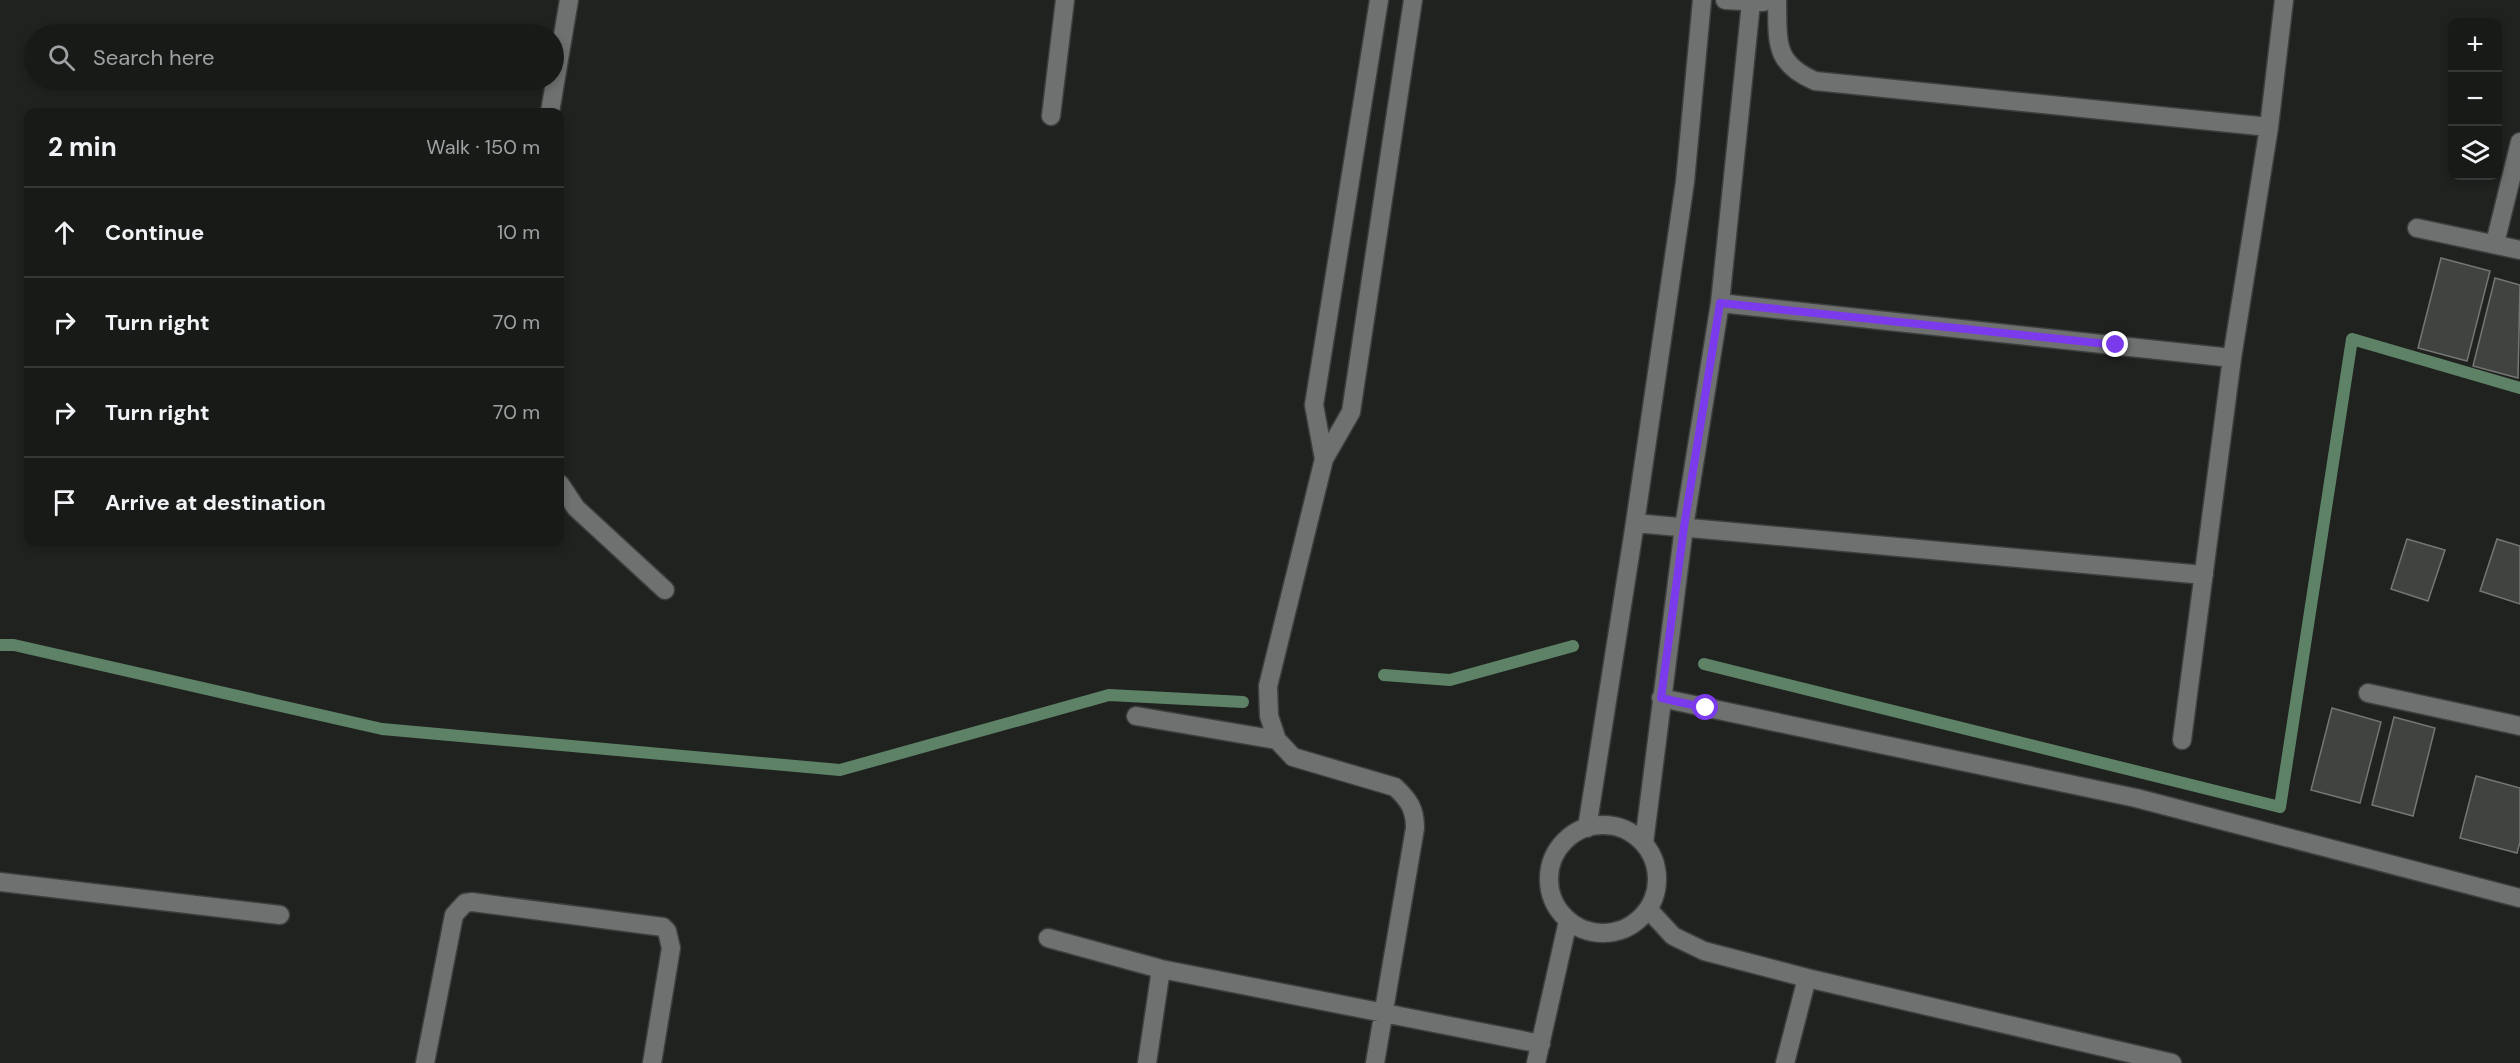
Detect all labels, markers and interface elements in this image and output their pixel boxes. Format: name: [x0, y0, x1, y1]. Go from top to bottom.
map controls: [2448, 18, 2502, 180]
button: +: [2448, 18, 2502, 72]
search box: [24, 24, 564, 90]
icon: search: [45, 41, 78, 74]
text: Search here: [93, 43, 214, 72]
button: −: [2448, 72, 2502, 126]
button: layers: [2448, 126, 2502, 180]
text: 2 min: [48, 130, 117, 164]
text: Walk · 150 m: [426, 134, 540, 160]
icon: ahead: [48, 216, 81, 249]
text: Continue: [105, 218, 204, 247]
text: 10 m: [497, 219, 540, 245]
icon: right: [48, 306, 81, 339]
text: Turn right: [105, 308, 210, 337]
text: 70 m: [493, 309, 540, 335]
route end: [2102, 331, 2128, 357]
icon: right: [48, 396, 81, 429]
text: Turn right: [105, 398, 210, 427]
text: 70 m: [493, 399, 540, 425]
icon: arrive: [48, 486, 81, 519]
text: Arrive at destination: [105, 488, 326, 517]
route start: [1692, 694, 1718, 720]

